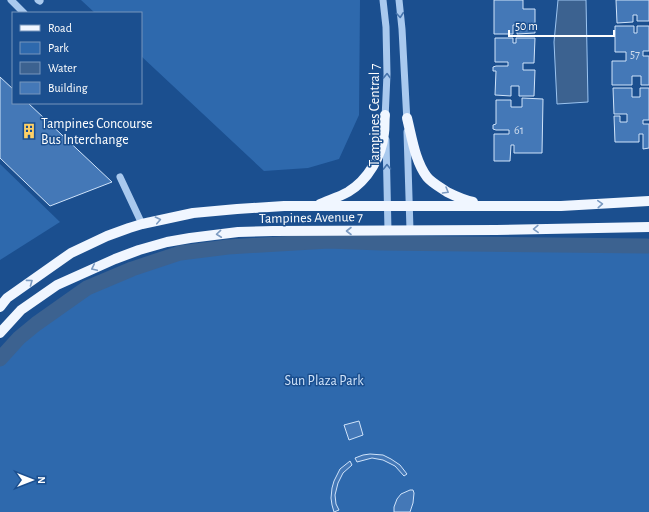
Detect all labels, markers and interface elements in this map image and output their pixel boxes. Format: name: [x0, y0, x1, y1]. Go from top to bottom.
legend: [12, 12, 142, 104]
one-way arrow: [396, 12, 405, 18]
scale bar: [509, 12, 614, 38]
text: 50 m: [515, 20, 538, 32]
text: Road: [48, 22, 72, 34]
text: Park: [48, 42, 69, 54]
house number: 57: [630, 48, 640, 60]
text: Water: [48, 62, 77, 74]
street label: Tampines Central 7: [368, 63, 382, 166]
one-way arrow: [383, 73, 391, 79]
text: Building: [48, 82, 88, 94]
place label: Tampines Concourse Bus Interchange: [41, 117, 153, 147]
building icon: Tampines Concourse Bus Interchange: [20, 122, 38, 140]
house number: 61: [514, 124, 524, 136]
one-way arrow: [383, 164, 391, 170]
one-way arrow: [442, 186, 449, 193]
one-way arrow: [597, 199, 603, 208]
street label: Tampines Avenue 7: [259, 210, 363, 226]
one-way arrow: [155, 217, 162, 225]
one-way arrow: [533, 225, 539, 233]
one-way arrow: [346, 227, 352, 235]
one-way arrow: [216, 229, 222, 238]
one-way arrow: [91, 263, 99, 271]
one-way arrow: [26, 279, 33, 287]
park label: Sun Plaza Park: [284, 374, 364, 388]
north arrow: [12, 460, 52, 500]
text: N: [36, 476, 47, 484]

